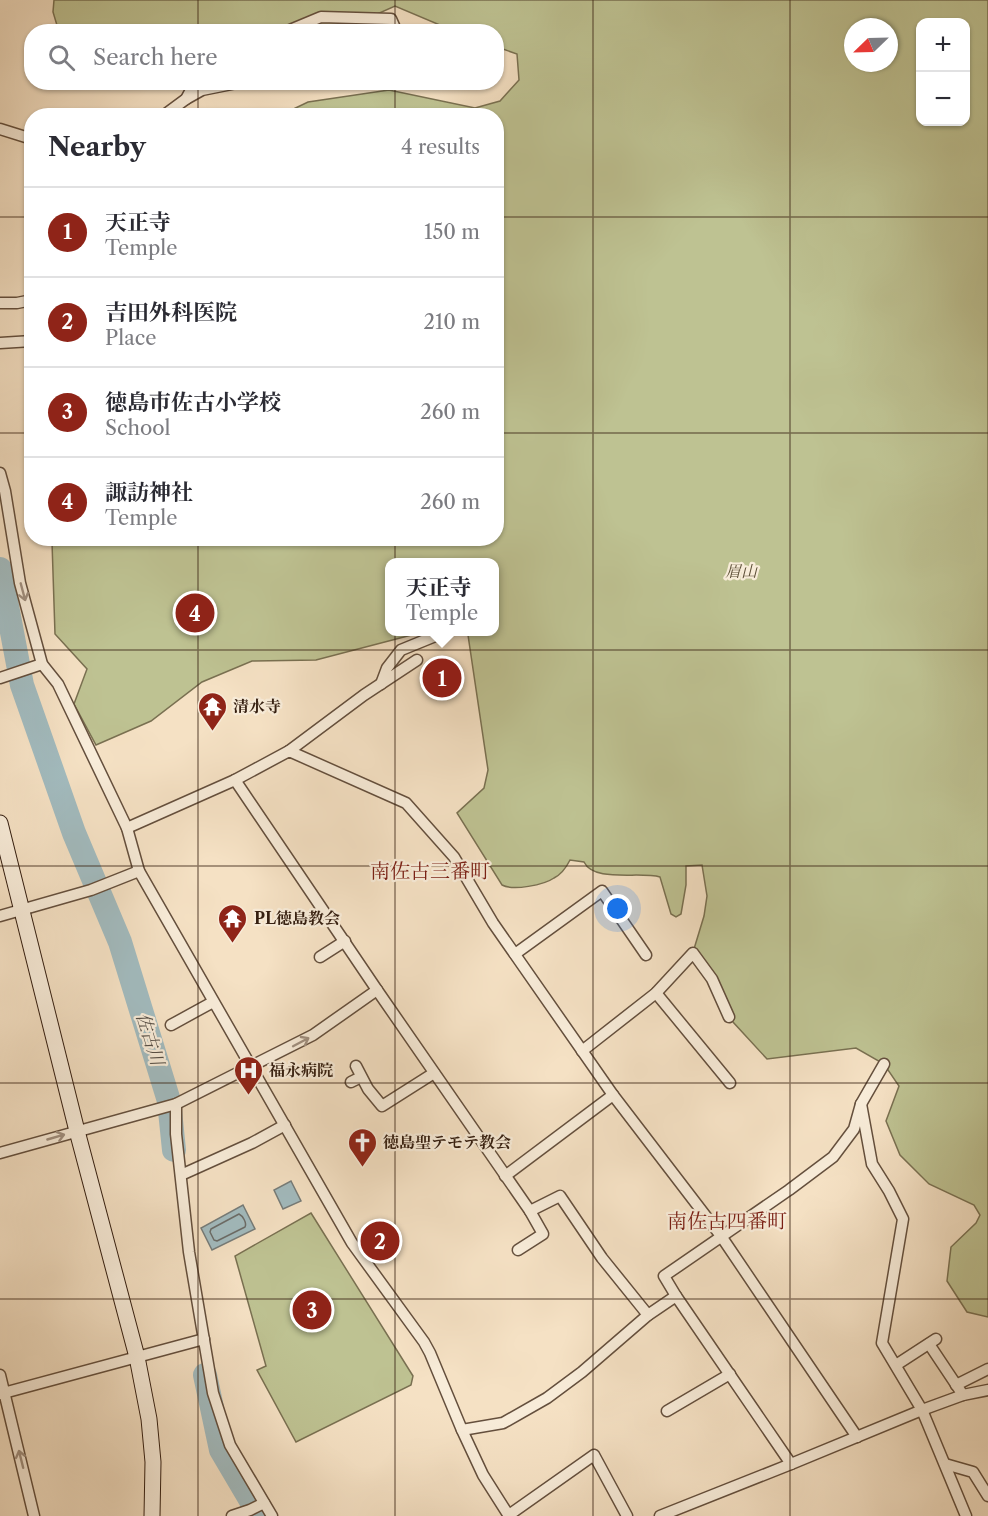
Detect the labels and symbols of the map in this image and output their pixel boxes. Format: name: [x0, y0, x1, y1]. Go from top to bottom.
north arrow: [844, 18, 898, 72]
park label: 眉山: [725, 561, 759, 581]
one-way arrow: [17, 582, 29, 601]
pin: 4: [176, 590, 214, 636]
pin: 1: [422, 656, 462, 700]
temple icon: 清水寺: [196, 690, 228, 732]
place label: 清水寺: [233, 696, 281, 716]
district label: 南佐古三番町: [370, 859, 490, 883]
your location: [603, 894, 632, 923]
temple icon: PL徳島教会: [217, 902, 249, 944]
place label: PL徳島教会: [254, 908, 340, 928]
water label: 佐古川: [132, 1010, 169, 1070]
one-way arrow: [291, 1036, 309, 1047]
hospital icon: 福永病院: [232, 1054, 264, 1096]
place label: 福永病院: [268, 1060, 333, 1080]
church icon: 徳島聖テモテ教会: [346, 1126, 378, 1168]
one-way arrow: [46, 1131, 65, 1142]
place label: 徳島聖テモテ教会: [383, 1132, 511, 1152]
district label: 南佐古四番町: [667, 1209, 787, 1233]
pin: 2: [360, 1218, 400, 1264]
pin: 3: [292, 1288, 332, 1332]
one-way arrow: [14, 1450, 26, 1469]

